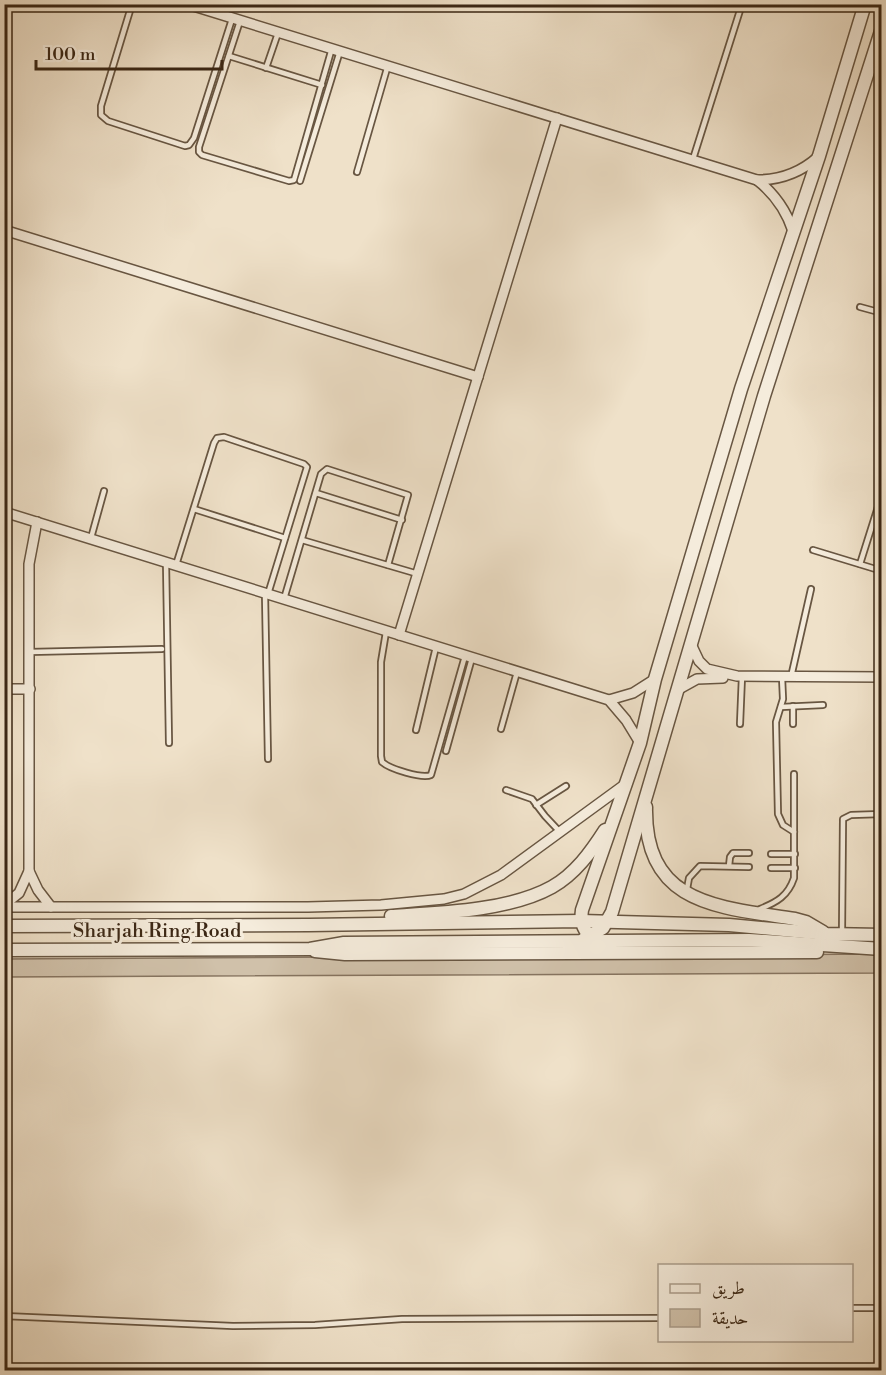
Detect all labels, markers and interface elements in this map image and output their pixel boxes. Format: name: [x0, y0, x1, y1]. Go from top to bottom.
scale bar: [36, 33, 222, 71]
text: 100 m: [45, 43, 96, 66]
street label: Sharjah Ring Road: [73, 919, 242, 944]
legend: [658, 1264, 853, 1342]
text: طريق: [712, 1277, 745, 1300]
text: حديقة: [712, 1307, 748, 1330]

